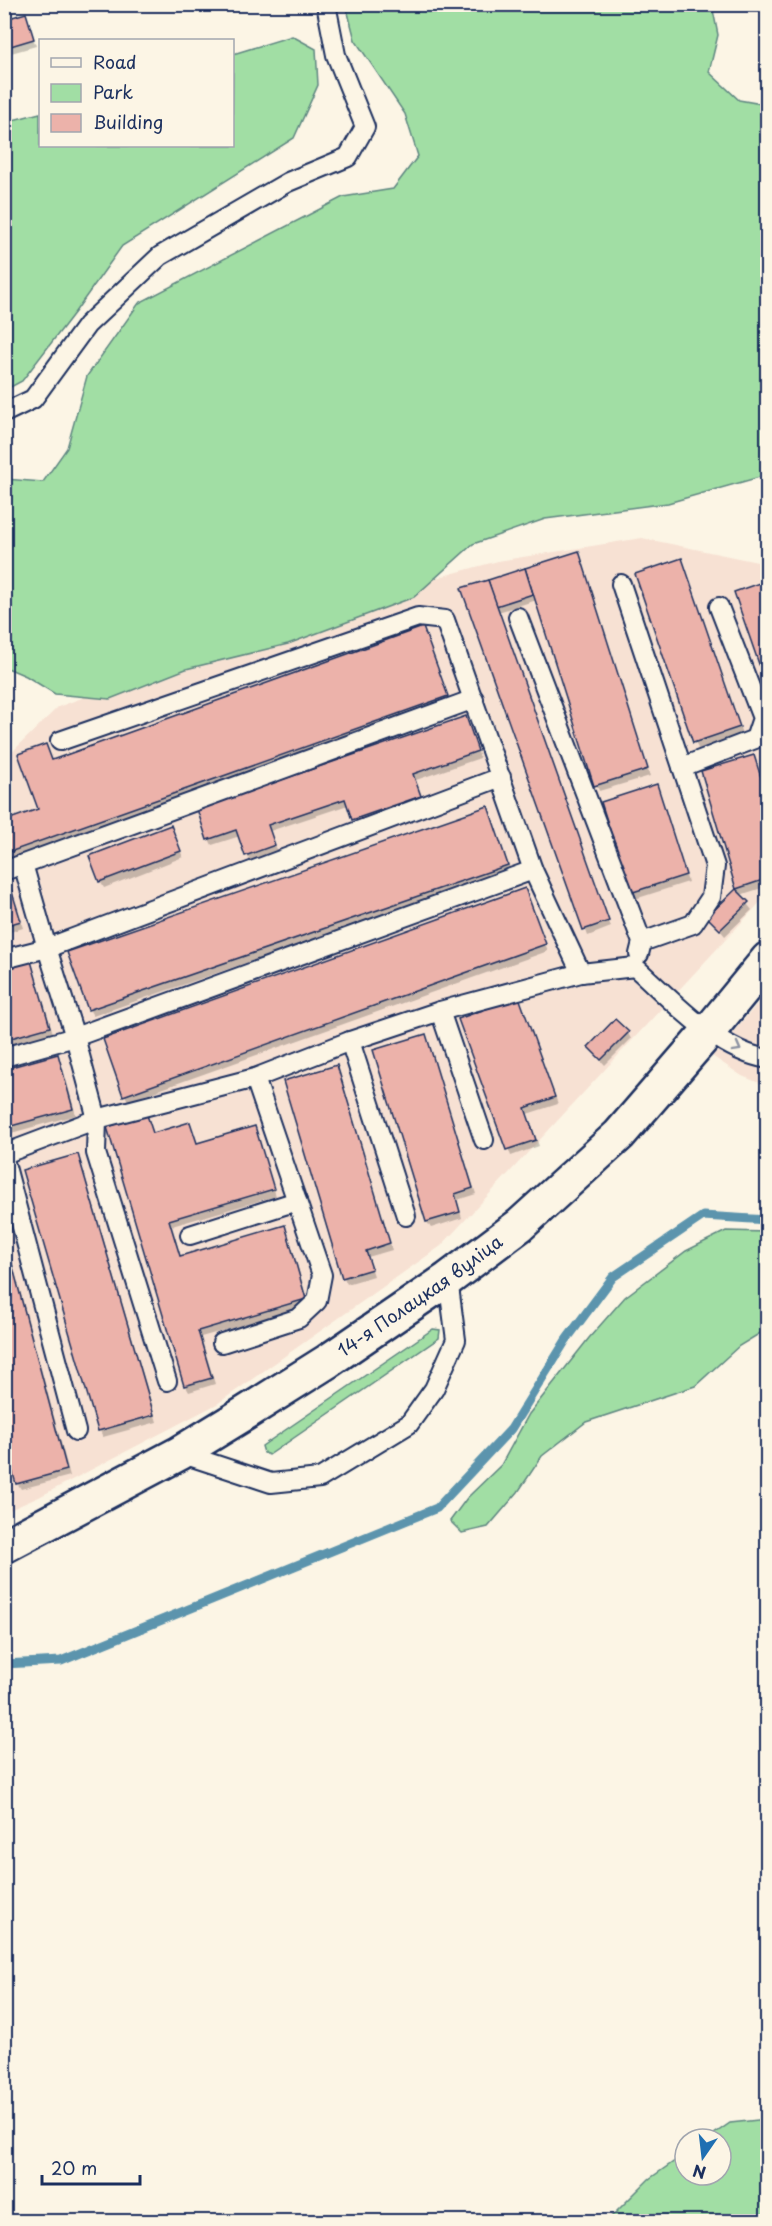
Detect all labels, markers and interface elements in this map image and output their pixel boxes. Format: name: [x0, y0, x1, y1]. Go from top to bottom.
legend: [39, 39, 234, 147]
text: Road: [93, 48, 137, 75]
text: Park: [93, 78, 133, 105]
text: Building: [93, 108, 163, 135]
one-way arrow: [731, 1041, 741, 1052]
street label: 14-я Полацкая вуліца: [331, 1228, 508, 1363]
north arrow: [673, 2127, 733, 2187]
scale bar: [42, 2148, 140, 2186]
text: 20 m: [51, 2154, 97, 2181]
text: N: [690, 2159, 708, 2186]

